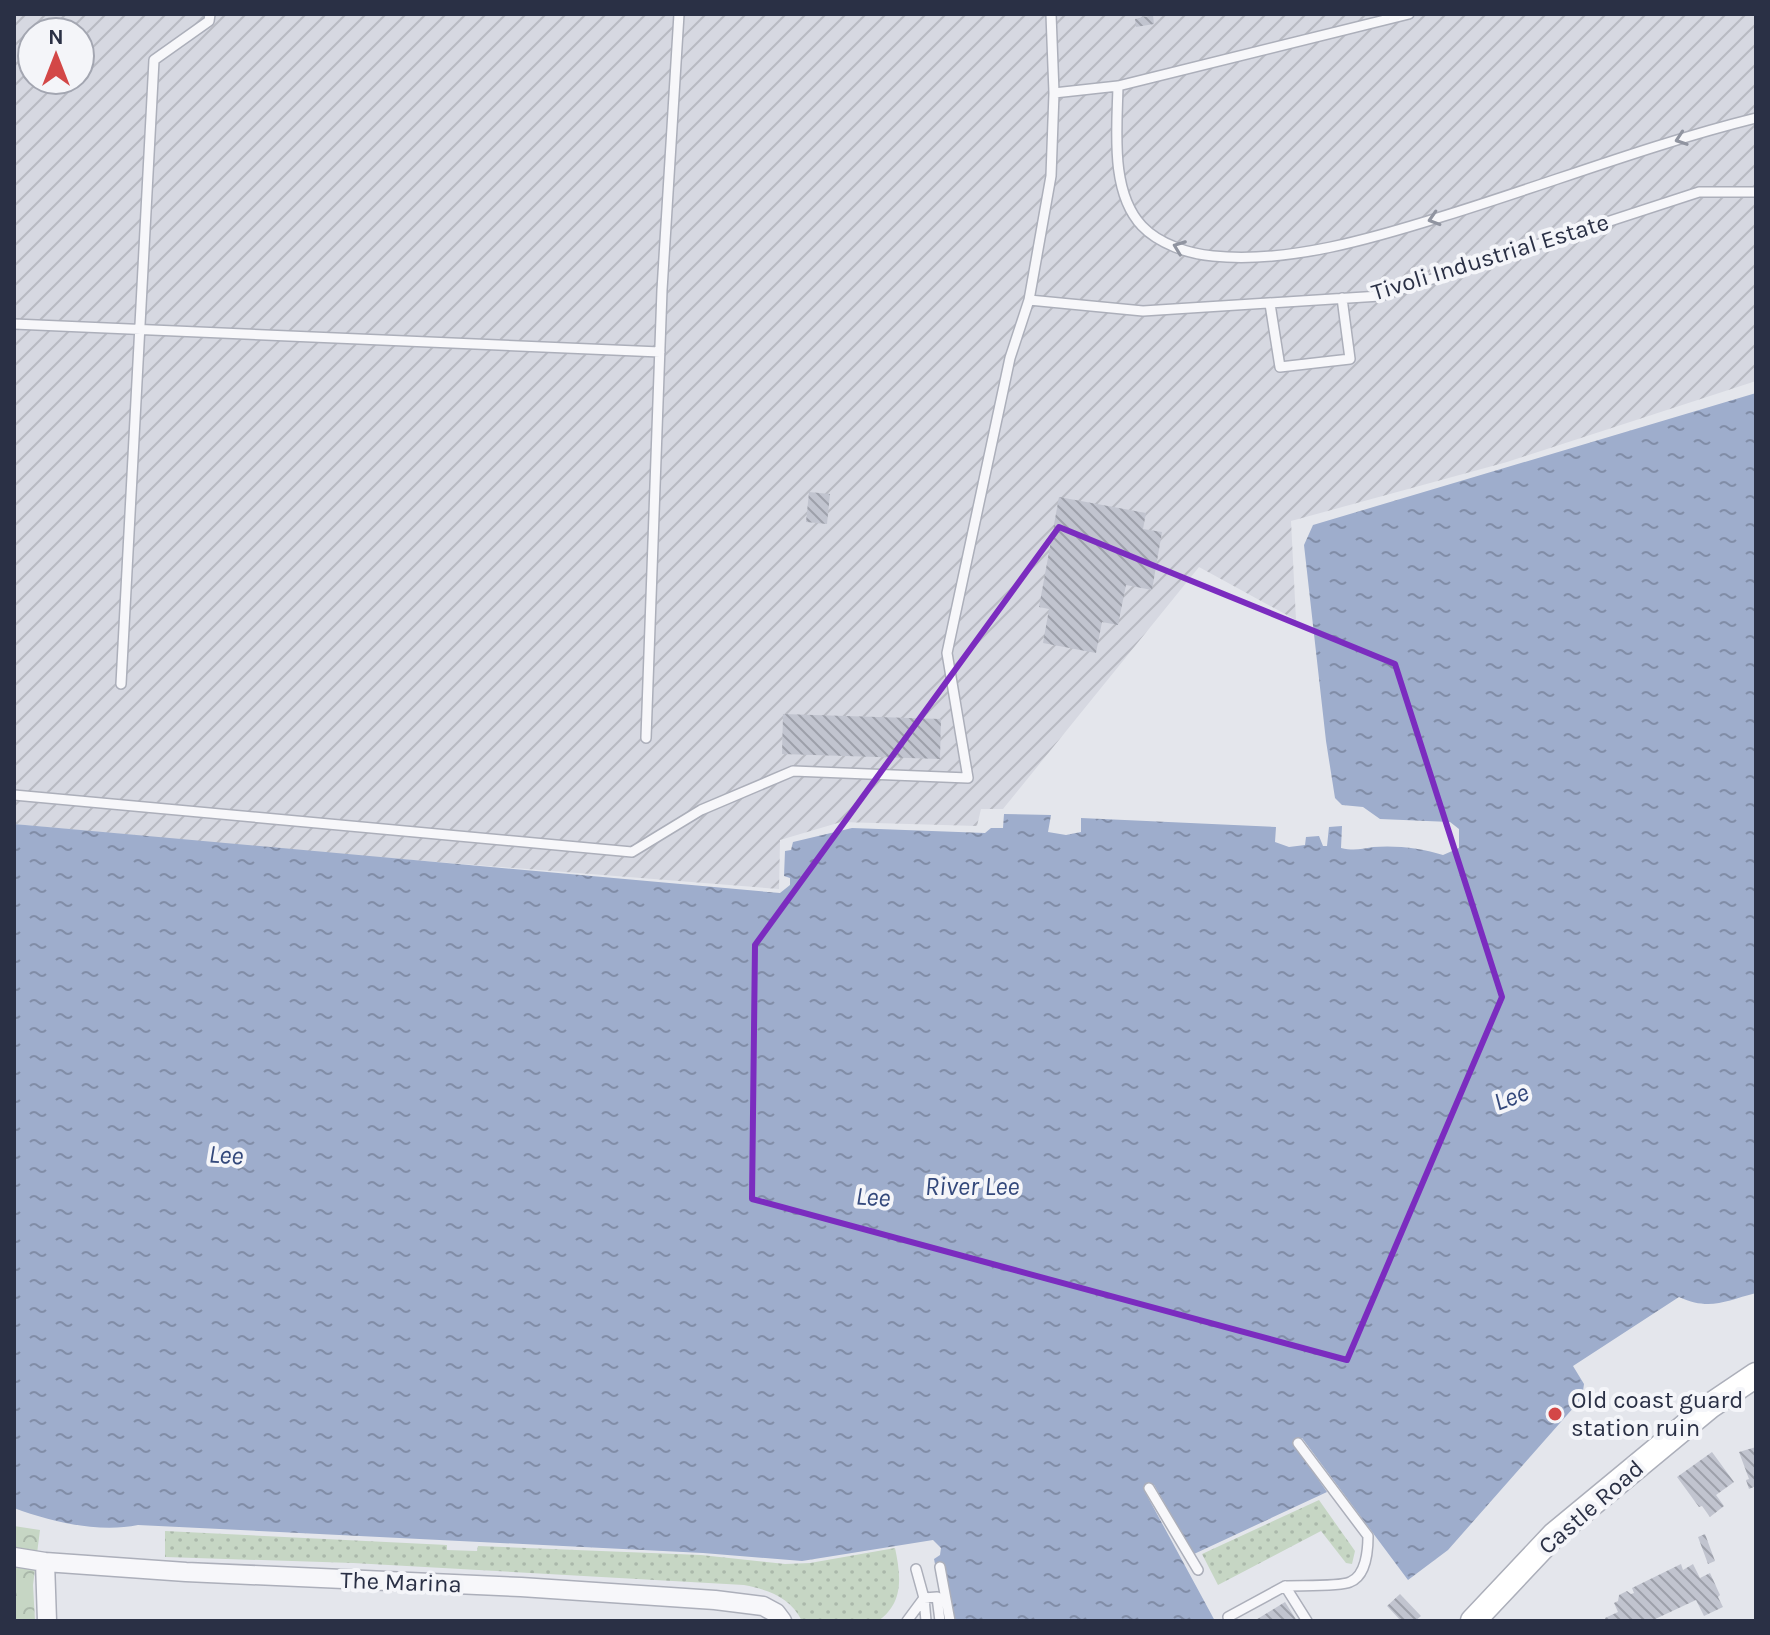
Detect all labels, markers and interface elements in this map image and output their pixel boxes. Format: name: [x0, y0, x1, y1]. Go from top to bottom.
north arrow: [16, 16, 96, 96]
text: N: [48, 24, 64, 50]
one-way arrow: [1675, 129, 1689, 145]
street label: Tivoli Industrial Estate: [1368, 208, 1612, 306]
one-way arrow: [1427, 210, 1441, 226]
one-way arrow: [1173, 240, 1187, 257]
water label: Lee: [1489, 1076, 1533, 1118]
water label: Lee: [207, 1138, 245, 1172]
water label: River Lee: [925, 1171, 1019, 1202]
water label: Lee: [854, 1180, 892, 1214]
place label: Old coast guard station ruin: [1571, 1386, 1743, 1442]
marker: Old coast guard station ruin: [1546, 1405, 1564, 1423]
street label: Castle Road: [1533, 1454, 1649, 1560]
street label: The Marina: [340, 1566, 462, 1598]

